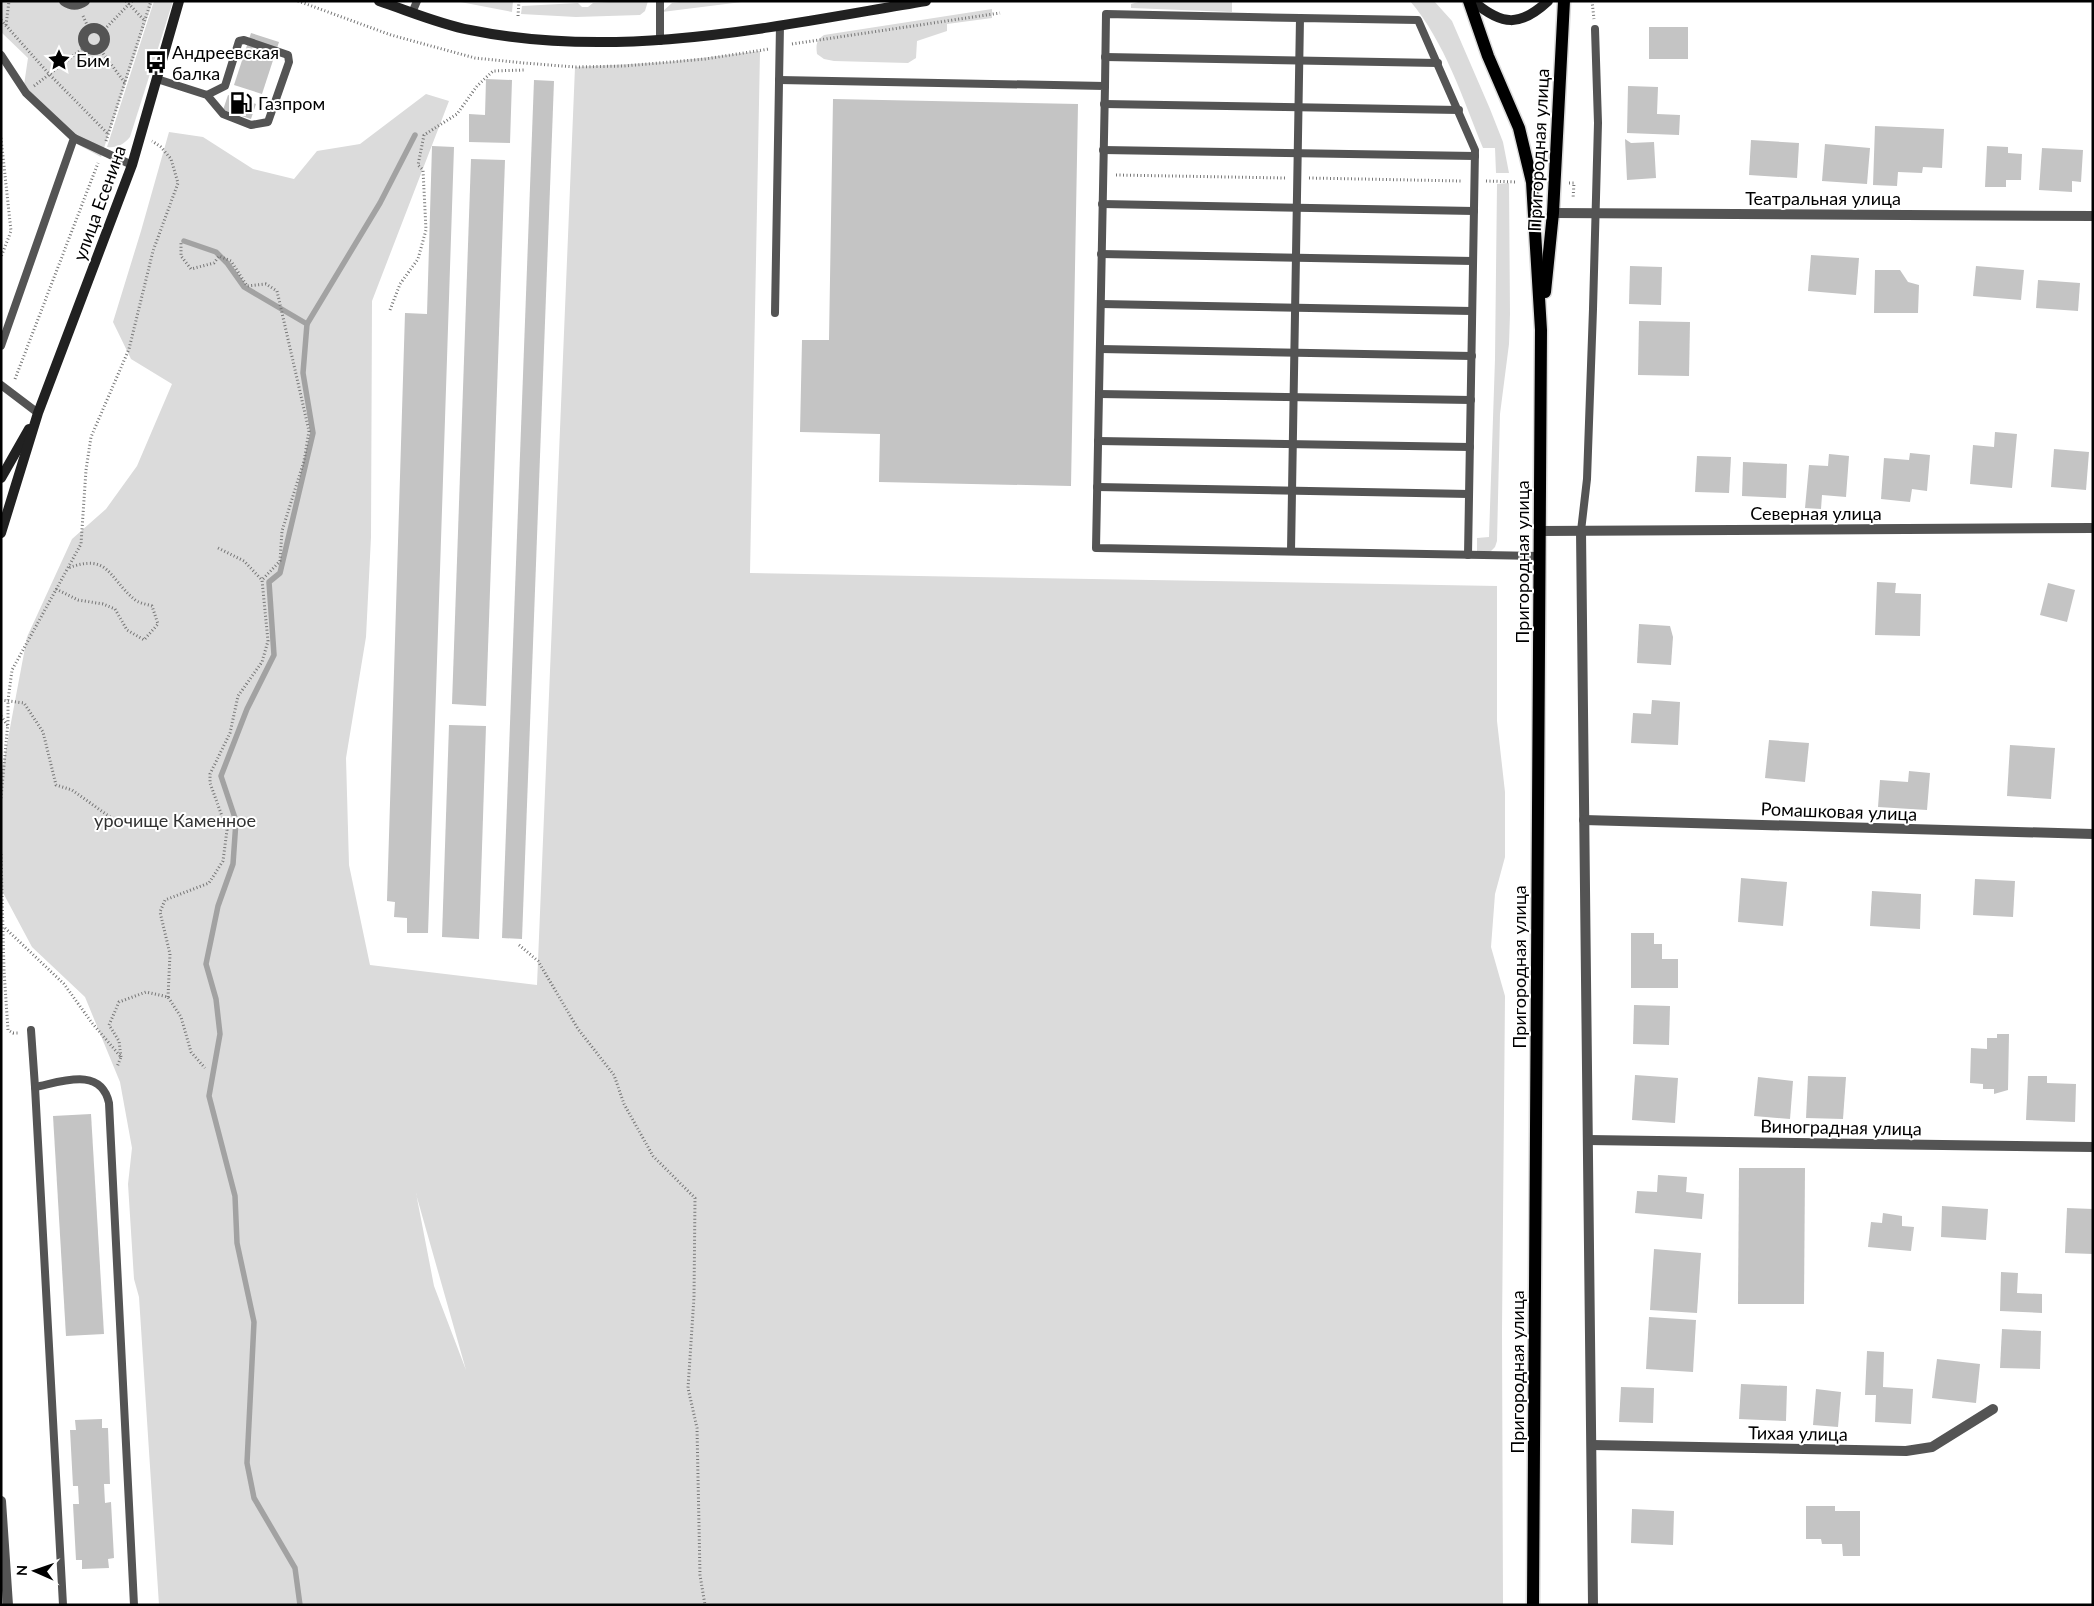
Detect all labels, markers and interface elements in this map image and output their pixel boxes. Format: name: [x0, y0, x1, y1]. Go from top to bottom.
place label: Андреевская балка: [172, 41, 279, 84]
place icon: Бим: [46, 47, 72, 73]
place label: Бим: [76, 49, 110, 71]
bus stop icon: Андреевская балка: [143, 49, 169, 75]
street label: Пригородная улица: [1523, 68, 1553, 232]
fuel station icon: Газпром: [228, 90, 254, 116]
place label: Газпром: [258, 92, 325, 114]
street label: улица Есенина: [68, 142, 130, 264]
street label: Театральная улица: [1745, 187, 1901, 209]
street label: Пригородная улица: [1511, 480, 1533, 644]
street label: Северная улица: [1750, 502, 1882, 524]
street label: Ромашковая улица: [1760, 797, 1918, 825]
park label: урочище Каменное: [94, 809, 256, 831]
street label: Пригородная улица: [1508, 885, 1530, 1049]
street label: Виноградная улица: [1760, 1115, 1922, 1139]
street label: Пригородная улица: [1506, 1290, 1528, 1454]
street label: Тихая улица: [1748, 1421, 1848, 1445]
north arrow: [10, 1546, 60, 1596]
text: N: [13, 1565, 30, 1576]

